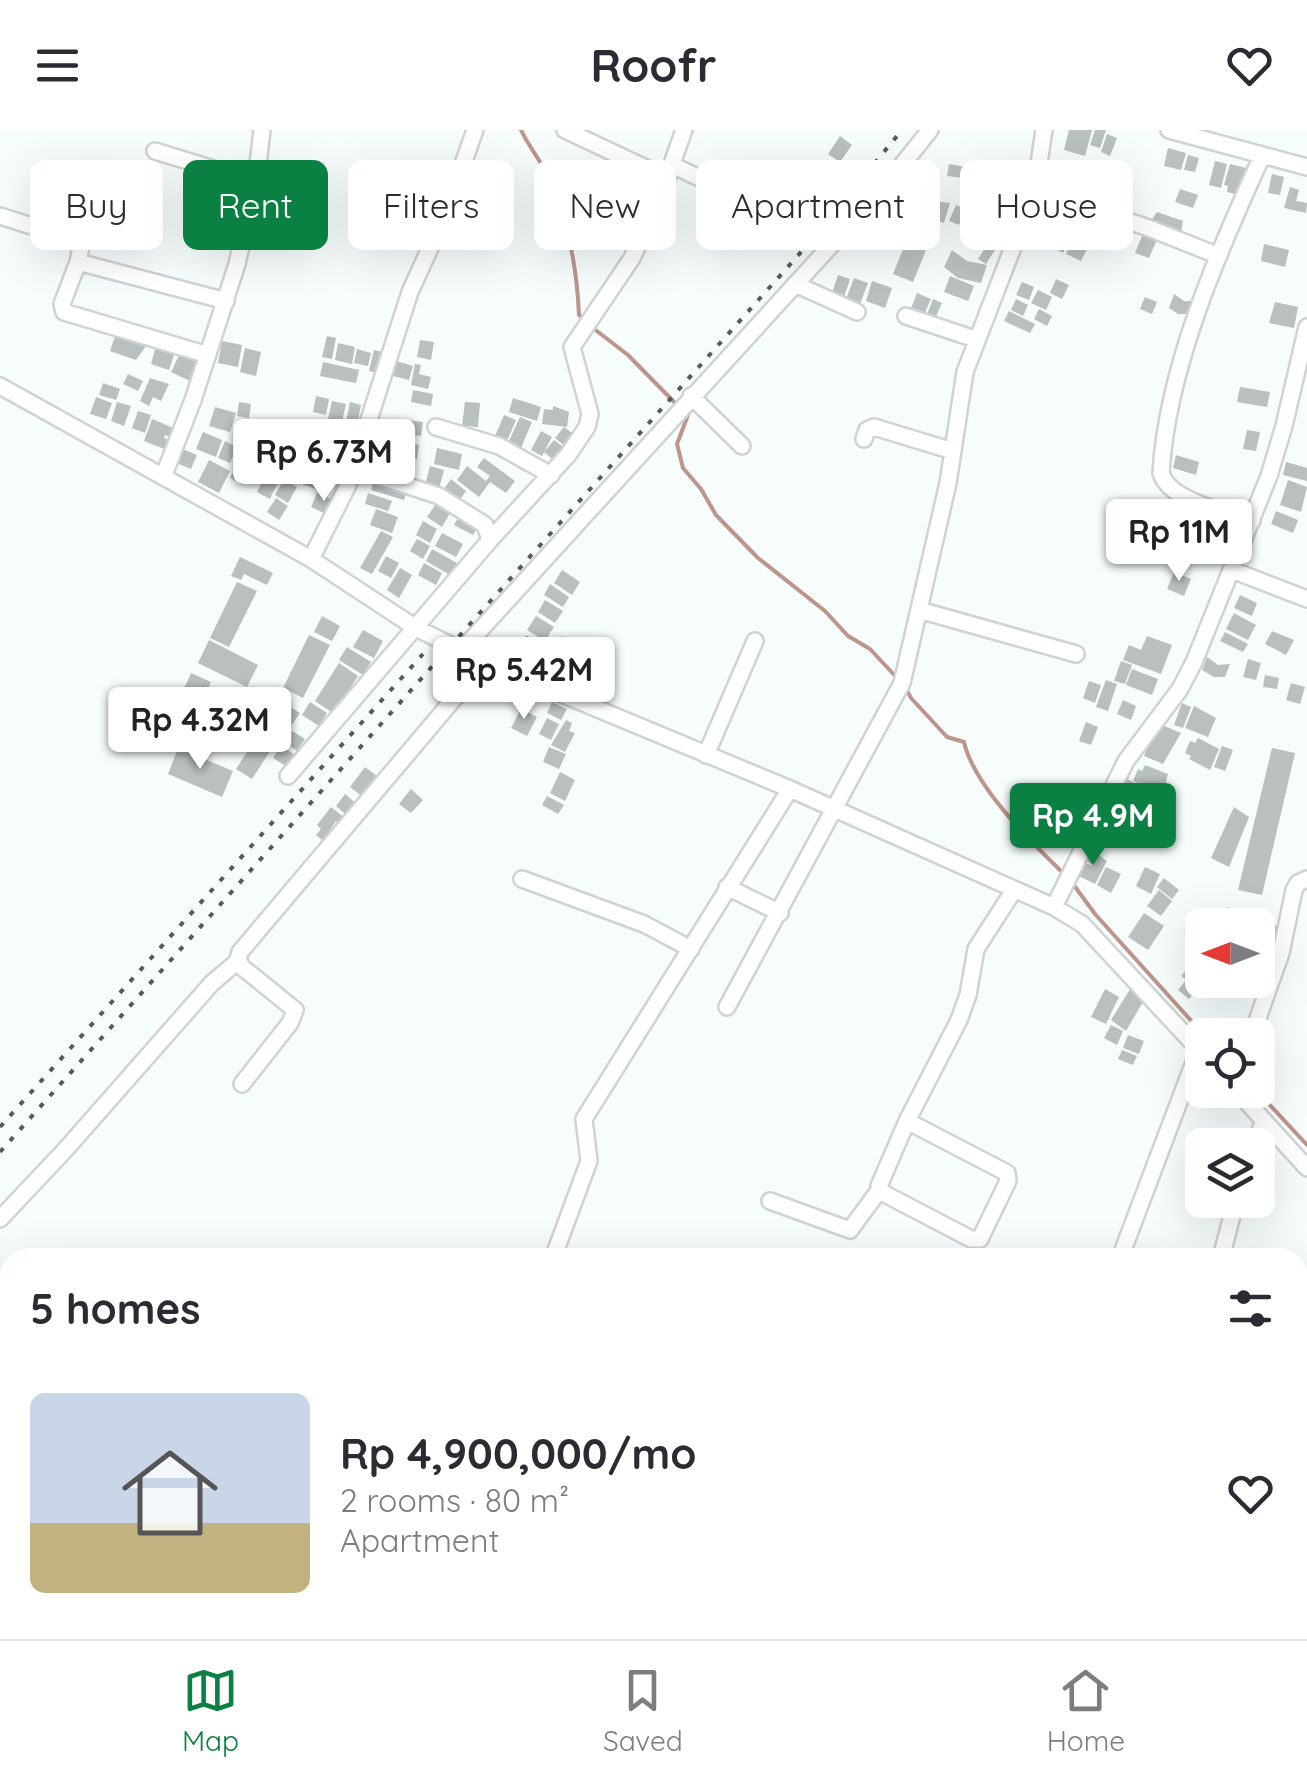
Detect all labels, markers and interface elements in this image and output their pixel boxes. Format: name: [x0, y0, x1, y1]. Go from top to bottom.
text: Roofr: [590, 37, 717, 93]
icon: menu: [30, 38, 85, 93]
icon: heart: [1222, 38, 1277, 93]
chip: Buy: [30, 160, 163, 250]
chip: Rent: [183, 160, 328, 250]
chip: Filters: [348, 160, 514, 250]
chip: New: [534, 160, 676, 250]
chip: Apartment: [696, 160, 940, 250]
chip: House: [960, 160, 1133, 250]
pin: Rp 6.73M: [221, 419, 427, 504]
text: Rp 6.73M: [255, 431, 393, 471]
pin: Rp 11M: [1098, 499, 1260, 584]
text: Rp 11M: [1128, 511, 1230, 551]
pin: Rp 5.42M: [421, 637, 627, 722]
text: Rp 5.42M: [455, 649, 593, 689]
pin: Rp 4.32M: [97, 687, 303, 772]
text: Rp 4.32M: [130, 699, 270, 739]
pin: Rp 4.9M: [1001, 783, 1185, 868]
text: Rp 4.9M: [1032, 795, 1154, 835]
north arrow: [1185, 908, 1275, 998]
map controls: [1185, 908, 1275, 1218]
button: locate: [1185, 1018, 1275, 1108]
button: layers: [1185, 1128, 1275, 1218]
icon: filters: [1223, 1281, 1278, 1336]
text: 5 homes: [30, 1282, 201, 1335]
text: Rp 4,900,000/mo: [340, 1427, 696, 1480]
icon: home: [110, 1433, 230, 1553]
icon: heart: [1223, 1466, 1278, 1521]
text: 2 rooms · 80 m²: [340, 1480, 569, 1520]
text: Apartment: [340, 1520, 499, 1560]
tab: Map: [182, 1663, 239, 1758]
tab: Saved: [603, 1663, 683, 1758]
tab: Home: [1047, 1663, 1125, 1758]

